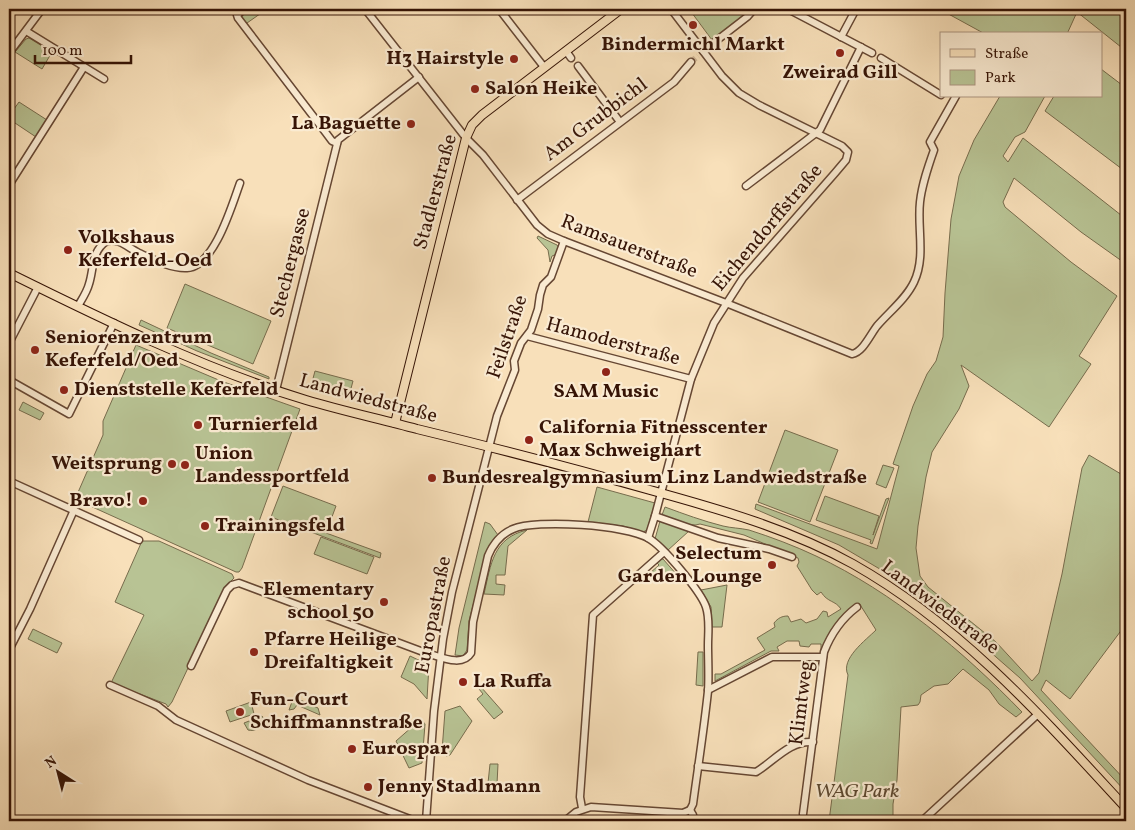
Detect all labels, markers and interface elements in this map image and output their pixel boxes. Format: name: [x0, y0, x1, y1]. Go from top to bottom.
marker: Bindermichl Markt: [687, 19, 699, 31]
place label: Bindermichl Markt: [601, 31, 785, 59]
scale bar: [35, 32, 131, 64]
legend: [940, 32, 1102, 98]
text: 100 m: [42, 41, 82, 62]
text: Straße: [985, 44, 1028, 65]
place label: H3 Hairstyle: [386, 45, 504, 73]
marker: Zweirad Gill: [834, 47, 846, 59]
marker: H3 Hairstyle: [508, 53, 520, 65]
place label: Zweirad Gill: [782, 59, 898, 87]
text: Park: [985, 68, 1016, 89]
street label: Am Grubbichl: [538, 71, 654, 169]
place label: Salon Heike: [485, 75, 597, 103]
marker: Salon Heike: [469, 83, 481, 95]
place label: La Baguette: [291, 110, 401, 138]
marker: La Baguette: [405, 118, 417, 130]
street label: Stadlerstraße: [407, 131, 465, 253]
street label: Eichendorffstraße: [706, 158, 830, 298]
street label: Stechergasse: [264, 205, 318, 321]
street label: Ramsauerstraße: [557, 208, 701, 286]
place label: Volkshaus Keferfeld-Oed: [78, 224, 212, 275]
marker: Volkshaus Keferfeld-Oed: [62, 244, 74, 256]
street label: Feilstraße: [481, 291, 535, 383]
street label: Hamoderstraße: [543, 311, 683, 373]
place label: Seniorenzentrum Keferfeld/Oed: [45, 324, 213, 375]
marker: Seniorenzentrum Keferfeld/Oed: [29, 344, 41, 356]
marker: SAM Music: [600, 366, 612, 378]
street label: Landwiedstraße: [296, 367, 440, 431]
place label: Dienststelle Keferfeld: [74, 376, 279, 404]
place label: SAM Music: [554, 378, 658, 406]
marker: Dienststelle Keferfeld: [58, 384, 70, 396]
place label: Turnierfeld: [208, 411, 318, 439]
place label: California Fitnesscenter Max Schweighart: [539, 414, 768, 465]
marker: Turnierfeld: [192, 419, 204, 431]
marker: California Fitnesscenter Max Schweighart: [523, 434, 535, 446]
place label: Union Landessportfeld: [195, 440, 350, 491]
place label: Weitsprung: [51, 450, 162, 478]
marker: Weitsprung: [166, 458, 178, 470]
marker: Union Landessportfeld: [179, 459, 191, 471]
place label: Bundesrealgymnasium Linz Landwiedstraße: [442, 464, 867, 492]
marker: Bundesrealgymnasium Linz Landwiedstraße: [426, 472, 438, 484]
place label: Bravo!: [69, 487, 133, 515]
marker: Bravo!: [137, 495, 149, 507]
place label: Trainingsfeld: [215, 512, 345, 540]
marker: Trainingsfeld: [199, 520, 211, 532]
place label: Selectum Garden Lounge: [618, 540, 762, 591]
street label: Europastraße: [409, 554, 459, 676]
street label: Landwiedstraße: [875, 554, 1005, 662]
marker: Selectum Garden Lounge: [766, 559, 778, 571]
place label: Elementary school 50: [263, 576, 374, 627]
marker: Elementary school 50: [378, 596, 390, 608]
place label: Pfarre Heilige Dreifaltigkeit: [264, 626, 397, 677]
marker: Pfarre Heilige Dreifaltigkeit: [248, 646, 260, 658]
street label: Klimtweg: [783, 659, 821, 747]
place label: La Ruffa: [473, 668, 552, 696]
marker: La Ruffa: [457, 676, 469, 688]
place label: Fun-Court Schiffmannstraße: [250, 686, 423, 737]
marker: Fun-Court Schiffmannstraße: [234, 706, 246, 718]
place label: Eurospar: [362, 735, 450, 763]
marker: Eurospar: [346, 743, 358, 755]
north arrow: [32, 748, 82, 798]
text: N: [42, 752, 61, 773]
place label: Jenny Stadlmann: [377, 773, 541, 801]
park label: WAG Park: [815, 778, 899, 806]
marker: Jenny Stadlmann: [362, 781, 374, 793]

